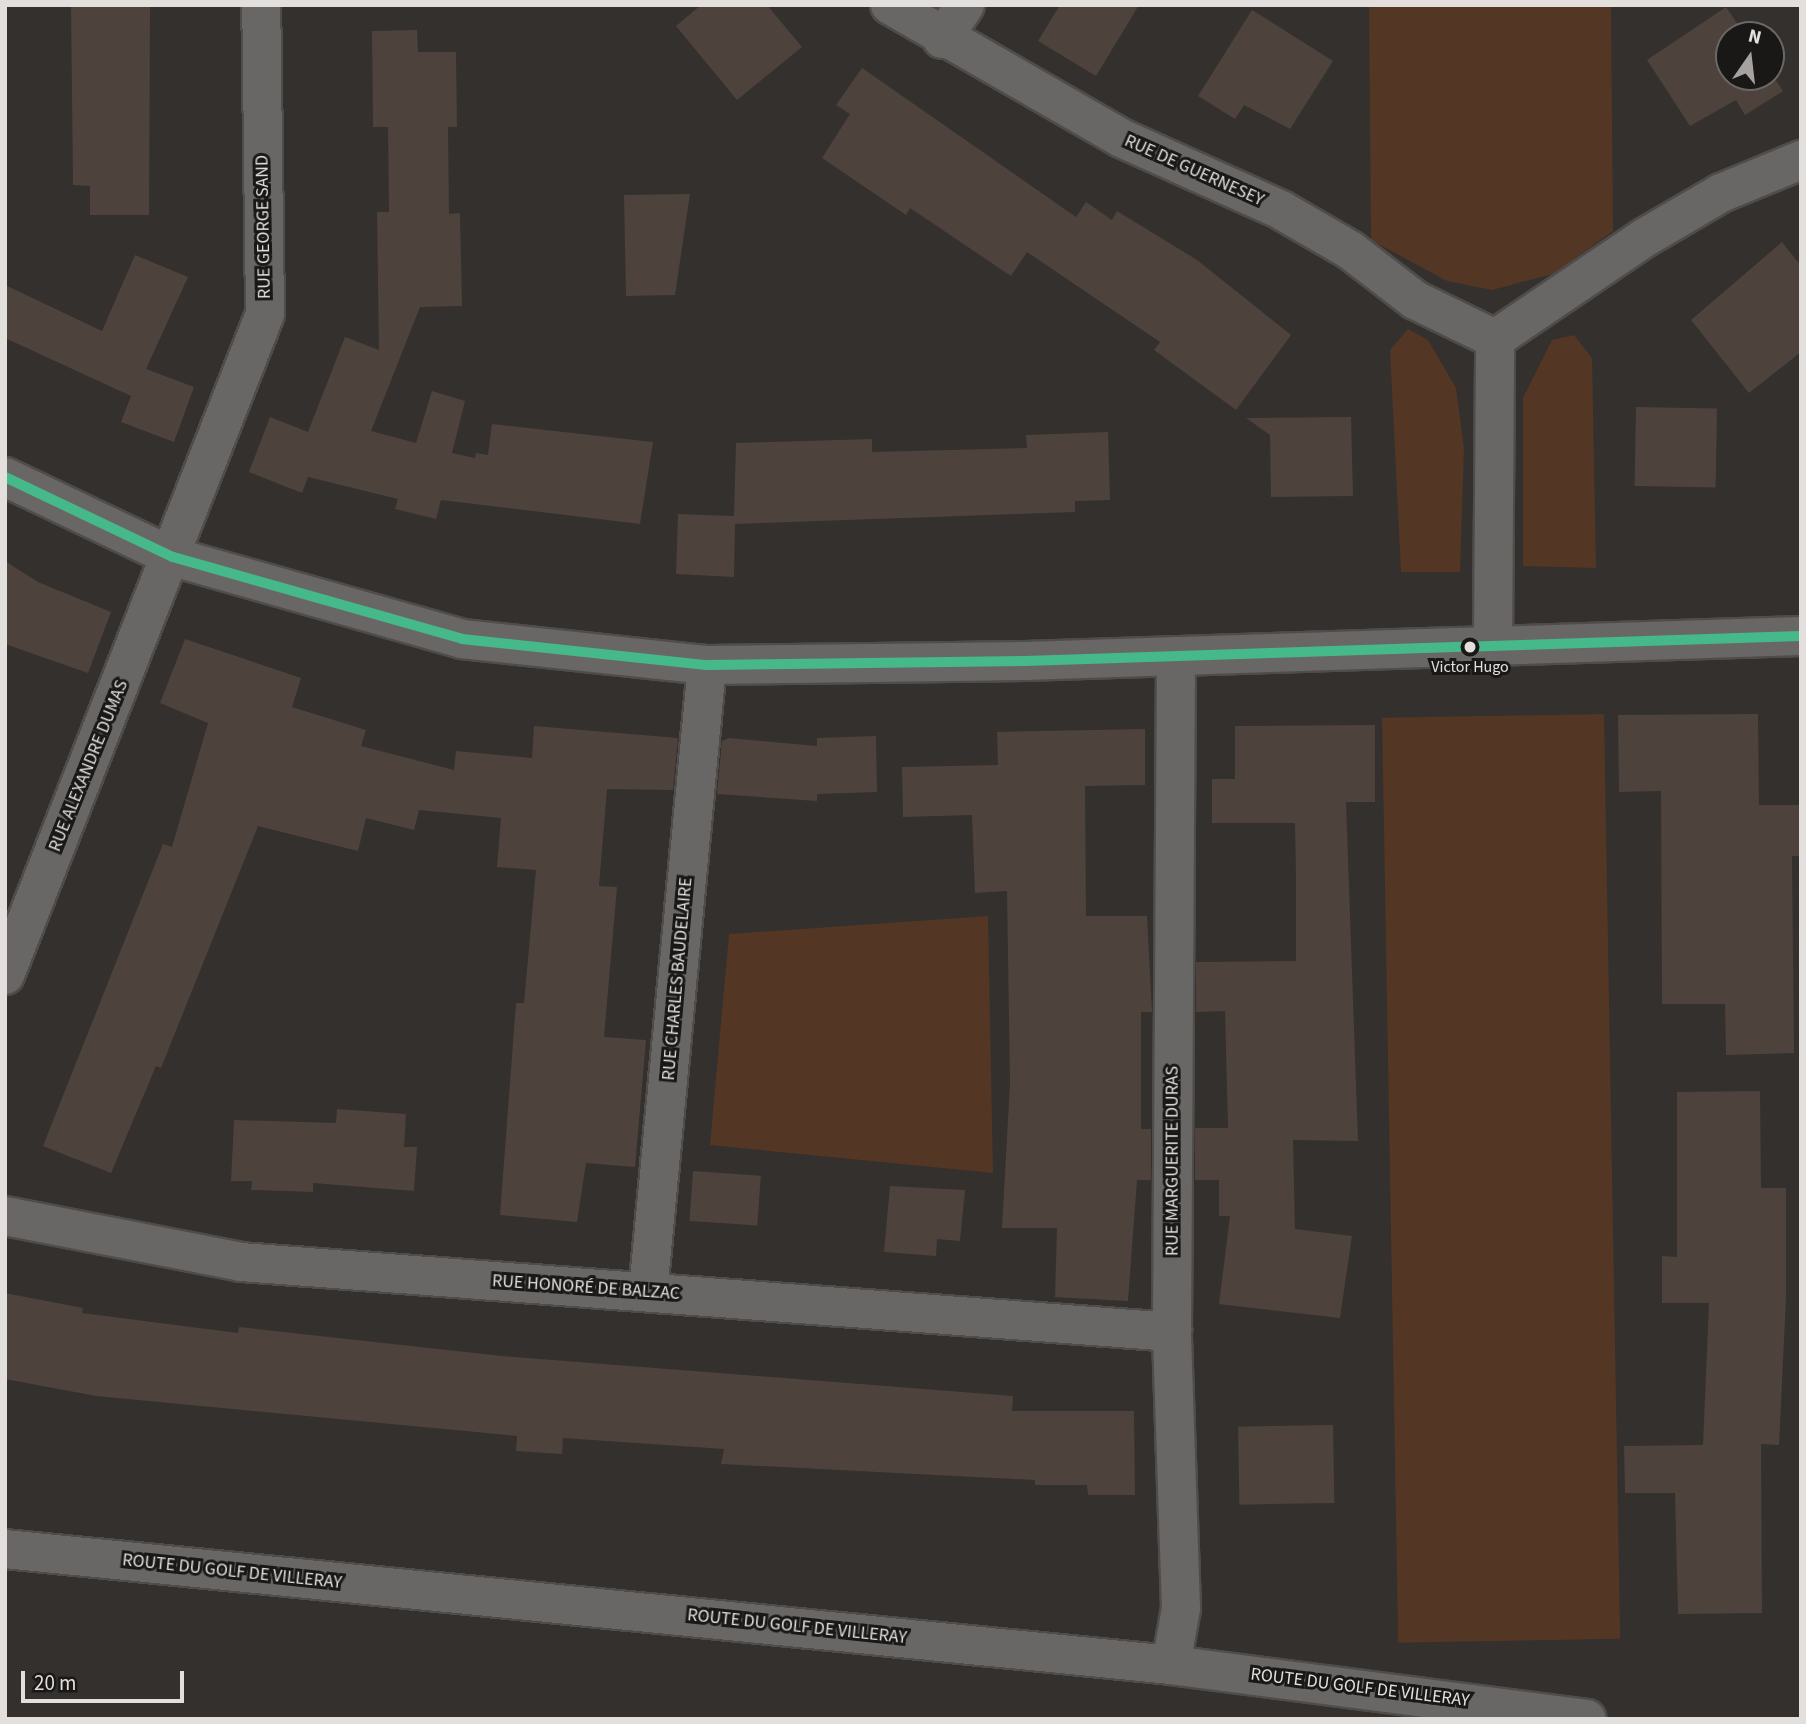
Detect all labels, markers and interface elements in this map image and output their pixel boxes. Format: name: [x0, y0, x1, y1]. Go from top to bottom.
north arrow: [1715, 21, 1785, 91]
text: N: [1745, 22, 1764, 52]
street label: RUE DE GUERNESEY: [1121, 131, 1267, 211]
street label: RUE GEORGE SAND: [252, 155, 276, 299]
marker: Victor Hugo: [1463, 640, 1477, 654]
place label: Victor Hugo: [1431, 657, 1509, 677]
street label: RUE ALEXANDRE DUMAS: [45, 677, 133, 855]
street label: RUE CHARLES BAUDELAIRE: [658, 877, 698, 1081]
street label: RUE MARGUERITE DURAS: [1162, 1066, 1184, 1256]
street label: RUE HONORÉ DE BALZAC: [491, 1271, 681, 1305]
street label: ROUTE DU GOLF DE VILLERAY: [121, 1550, 343, 1594]
street label: ROUTE DU GOLF DE VILLERAY: [686, 1605, 908, 1649]
scale bar: [24, 1658, 187, 1702]
street label: ROUTE DU GOLF DE VILLERAY: [1249, 1664, 1471, 1712]
text: 20 m: [34, 1668, 76, 1698]

